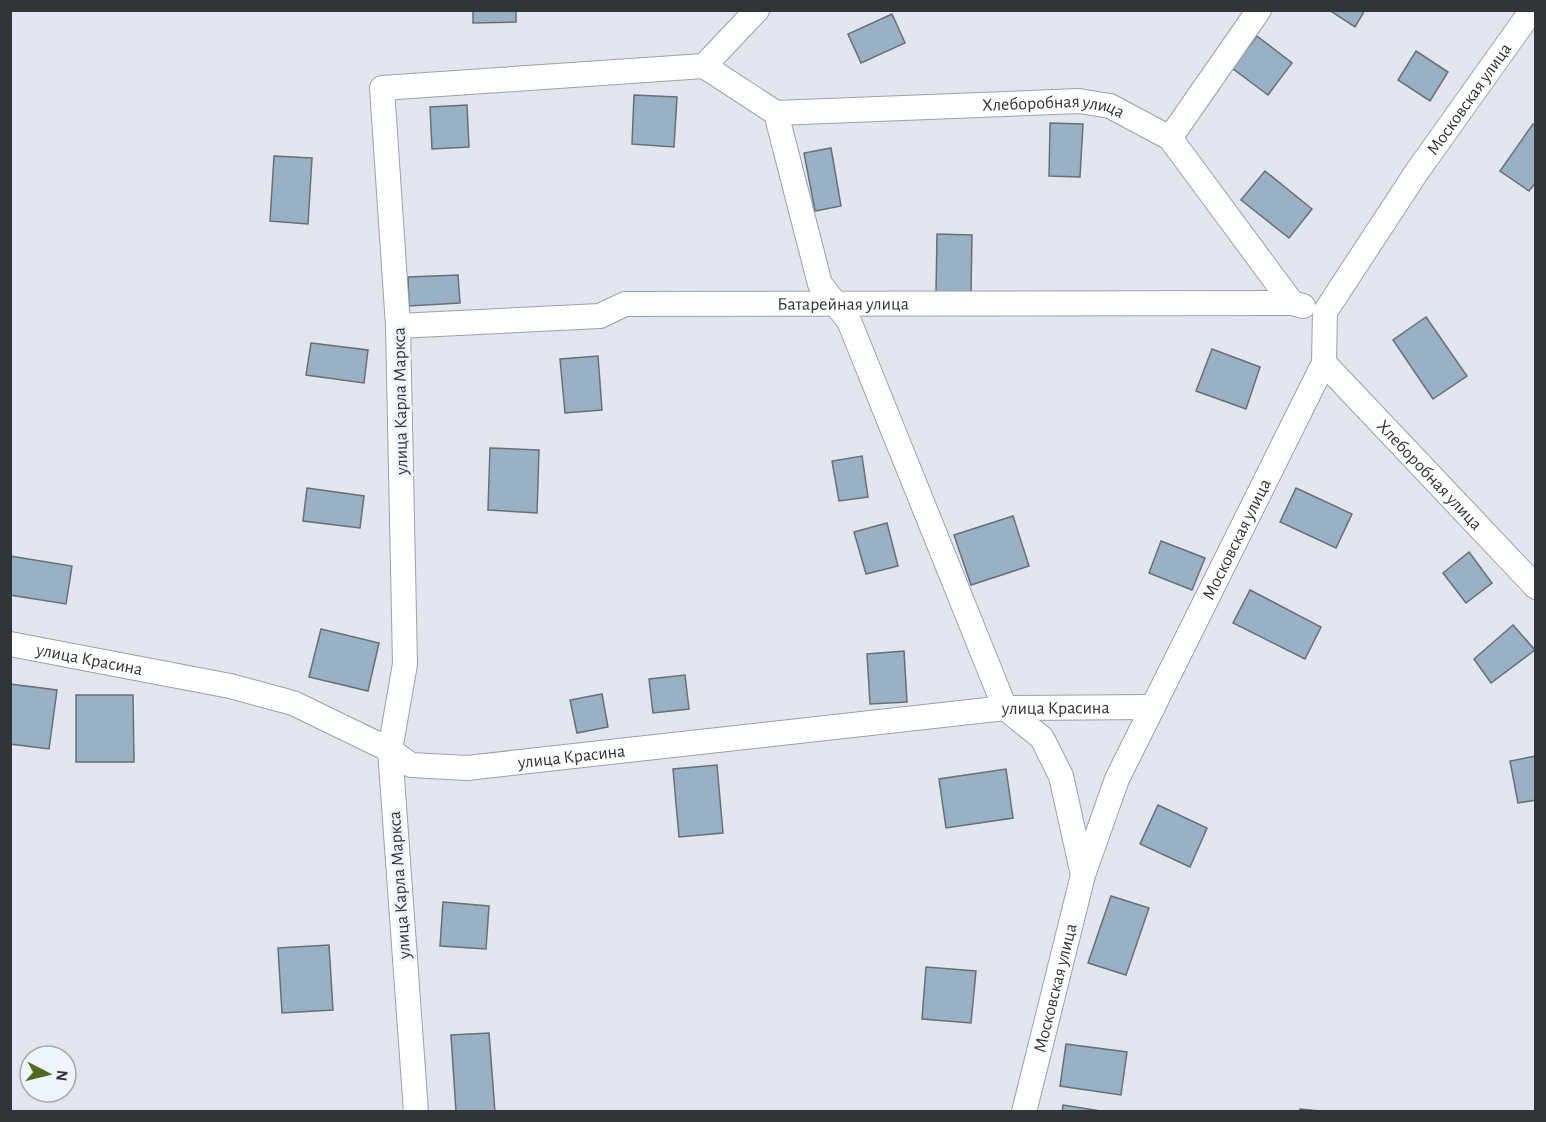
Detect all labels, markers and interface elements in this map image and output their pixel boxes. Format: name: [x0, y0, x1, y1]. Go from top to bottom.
street label: Московская улица: [1424, 40, 1515, 159]
street label: Хлеборобная улица: [982, 93, 1127, 122]
street label: Батарейная улица: [777, 296, 909, 314]
street label: улица Карла Маркса: [391, 327, 411, 476]
street label: Хлеборобная улица: [1373, 417, 1485, 534]
street label: Московская улица: [1200, 476, 1275, 603]
street label: улица Красина: [34, 641, 144, 679]
street label: улица Красина: [1001, 699, 1110, 718]
street label: улица Красина: [516, 742, 626, 772]
street label: улица Карла Маркса: [386, 810, 414, 960]
street label: Московская улица: [1031, 922, 1081, 1055]
north arrow: [18, 1044, 78, 1104]
text: N: [53, 1069, 71, 1082]

